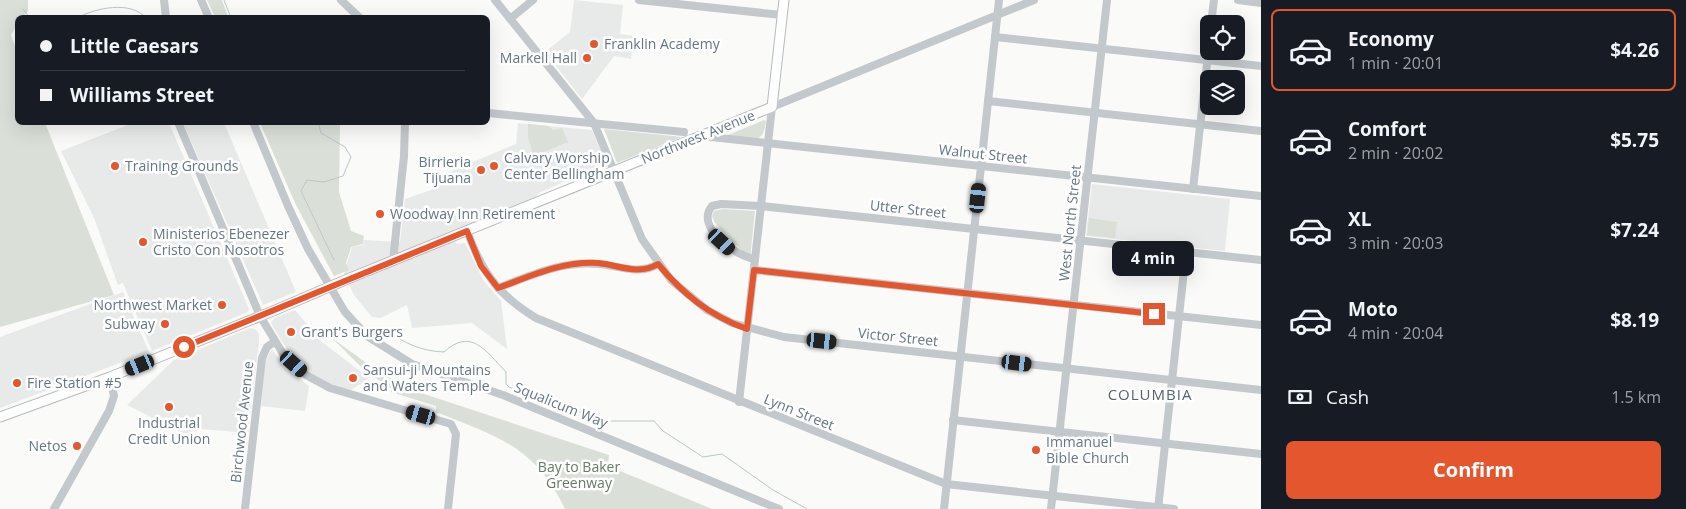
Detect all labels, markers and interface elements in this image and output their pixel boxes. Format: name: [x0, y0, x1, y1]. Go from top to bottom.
map controls: [1200, 15, 1245, 115]
button: locate: [1200, 15, 1245, 60]
text: Economy: [1348, 26, 1434, 52]
icon: car: [1288, 28, 1333, 73]
text: Little Caesars: [70, 33, 199, 59]
place label: Franklin Academy: [604, 34, 721, 53]
text: $4.26: [1610, 37, 1659, 63]
marker: Franklin Academy: [588, 38, 600, 50]
place label: Markell Hall: [500, 48, 577, 67]
marker: Markell Hall: [581, 52, 593, 64]
text: 1 min · 20:01: [1348, 52, 1443, 74]
button: layers: [1200, 70, 1245, 115]
text: Williams Street: [70, 82, 214, 108]
street label: Northwest Avenue: [638, 105, 758, 168]
text: Comfort: [1348, 116, 1427, 142]
icon: car: [1288, 118, 1333, 163]
text: $5.75: [1610, 127, 1659, 153]
street label: Walnut Street: [938, 139, 1028, 168]
text: 2 min · 20:02: [1348, 142, 1443, 164]
place label: Calvary Worship Center Bellingham: [504, 148, 625, 183]
place label: Birrieria Tijuana: [419, 152, 471, 187]
place label: Training Grounds: [125, 156, 239, 175]
marker: Training Grounds: [109, 160, 121, 172]
marker: Calvary Worship Center Bellingham: [488, 160, 500, 172]
marker: Birrieria Tijuana: [475, 164, 487, 176]
street label: West North Street: [1054, 164, 1085, 282]
car: [968, 182, 987, 214]
street label: Utter Street: [869, 195, 947, 222]
place label: Woodway Inn Retirement: [390, 204, 555, 223]
text: XL: [1348, 206, 1371, 232]
marker: Woodway Inn Retirement: [374, 208, 386, 220]
icon: car: [1288, 208, 1333, 253]
text: $7.24: [1610, 217, 1659, 243]
place label: Ministerios Ebenezer Cristo Con Nosotros: [153, 224, 290, 259]
car: [705, 226, 738, 258]
text: 3 min · 20:03: [1348, 232, 1443, 254]
marker: Ministerios Ebenezer Cristo Con Nosotros: [137, 236, 149, 248]
callout: 4 min: [1113, 242, 1195, 276]
text: 4 min: [1131, 247, 1175, 269]
place label: Northwest Market: [93, 295, 212, 314]
text: Moto: [1348, 296, 1398, 322]
icon: car: [1288, 298, 1333, 343]
marker: Northwest Market: [216, 299, 228, 311]
route end: [1143, 303, 1165, 325]
text: $8.19: [1610, 307, 1659, 333]
place label: Subway: [105, 314, 156, 333]
marker: Subway: [159, 318, 171, 330]
place label: Grant's Burgers: [301, 322, 403, 341]
text: 4 min · 20:04: [1348, 322, 1443, 344]
street label: Victor Street: [857, 323, 939, 350]
marker: Grant's Burgers: [285, 326, 297, 338]
car: [806, 332, 837, 350]
route start: [173, 336, 195, 358]
car: [277, 348, 310, 380]
car: [123, 352, 156, 378]
car: [1001, 354, 1032, 372]
street label: Birchwood Avenue: [226, 360, 257, 484]
place label: Sansui-ji Mountains and Waters Temple: [363, 360, 491, 395]
marker: Sansui-ji Mountains and Waters Temple: [347, 372, 359, 384]
place label: Fire Station #5: [27, 373, 122, 392]
marker: Fire Station #5: [11, 377, 23, 389]
street label: Squalicum Way: [512, 377, 612, 432]
icon: cash: [1286, 383, 1314, 411]
district label: COLUMBIA: [1108, 384, 1192, 404]
text: Cash: [1326, 384, 1369, 410]
text: 1.5 km: [1611, 386, 1661, 408]
street label: Lynn Street: [761, 389, 837, 434]
marker: Industrial Credit Union: [163, 401, 175, 413]
car: [404, 404, 437, 426]
place label: Industrial Credit Union: [128, 413, 210, 448]
place label: Immanuel Bible Church: [1046, 432, 1129, 467]
place label: Netos: [29, 436, 67, 455]
marker: Netos: [71, 440, 83, 452]
button: Confirm: [1286, 441, 1661, 499]
marker: Immanuel Bible Church: [1030, 444, 1042, 456]
park label: Bay to Baker Greenway: [538, 457, 620, 492]

